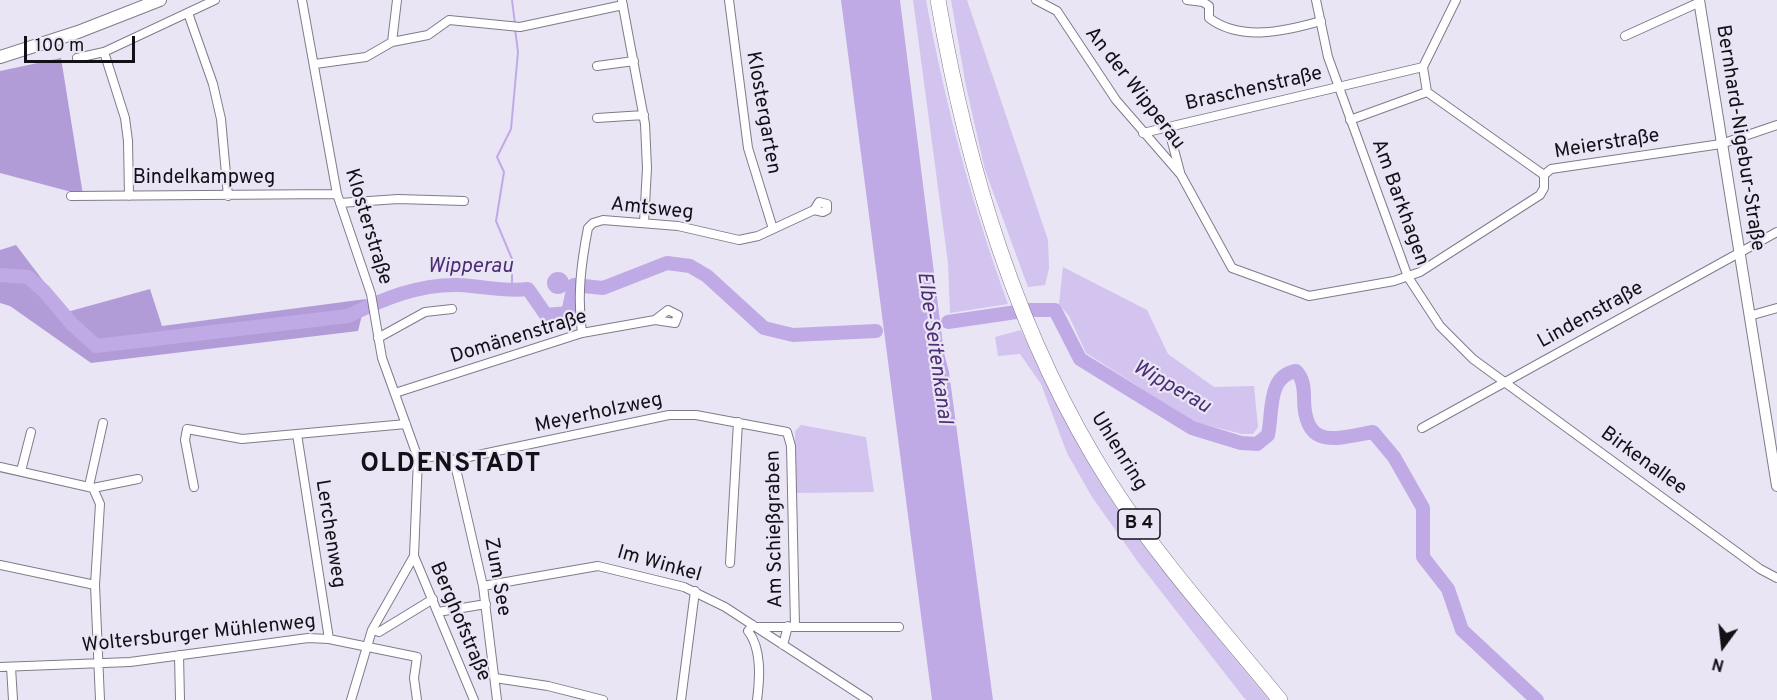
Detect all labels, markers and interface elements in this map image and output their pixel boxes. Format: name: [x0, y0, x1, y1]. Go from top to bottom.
street label: An der Wipperau: [1079, 23, 1189, 155]
street label: Bernhard-Nigebur-Straße: [1709, 23, 1769, 253]
scale bar: [27, 24, 138, 62]
text: 100 m: [35, 35, 84, 58]
street label: Klostergarten: [739, 50, 785, 176]
street label: Braschenstraße: [1183, 63, 1325, 117]
street label: Meierstraße: [1553, 125, 1661, 165]
street label: Am Barkhagen: [1365, 136, 1433, 270]
street label: Klosterstraße: [338, 166, 396, 288]
street label: Bindelkampweg: [133, 167, 275, 191]
street label: Amtsweg: [609, 194, 695, 226]
water label: Wipperau: [427, 255, 513, 281]
water label: Elbe-Seitenkanal: [910, 270, 956, 426]
street label: Lindenstraße: [1534, 277, 1648, 355]
street label: Domänenstraße: [448, 306, 590, 370]
water label: Wipperau: [1128, 356, 1214, 420]
street label: Meyerholzweg: [533, 389, 665, 439]
street label: Uhlenring: [1084, 408, 1152, 496]
street label: Birkenallee: [1595, 423, 1691, 501]
district label: OLDENSTADT: [360, 450, 542, 482]
street label: Am Schießgraben: [763, 450, 789, 608]
street label: Lerchenweg: [309, 478, 349, 590]
road number: B 4: [1118, 509, 1160, 539]
street label: Zum See: [477, 536, 515, 618]
street label: Im Winkel: [614, 542, 704, 588]
street label: Berghofstraße: [423, 559, 495, 685]
street label: Woltersburger Mühlenweg: [81, 611, 317, 659]
north arrow: [1693, 616, 1753, 676]
text: N: [1710, 652, 1726, 675]

